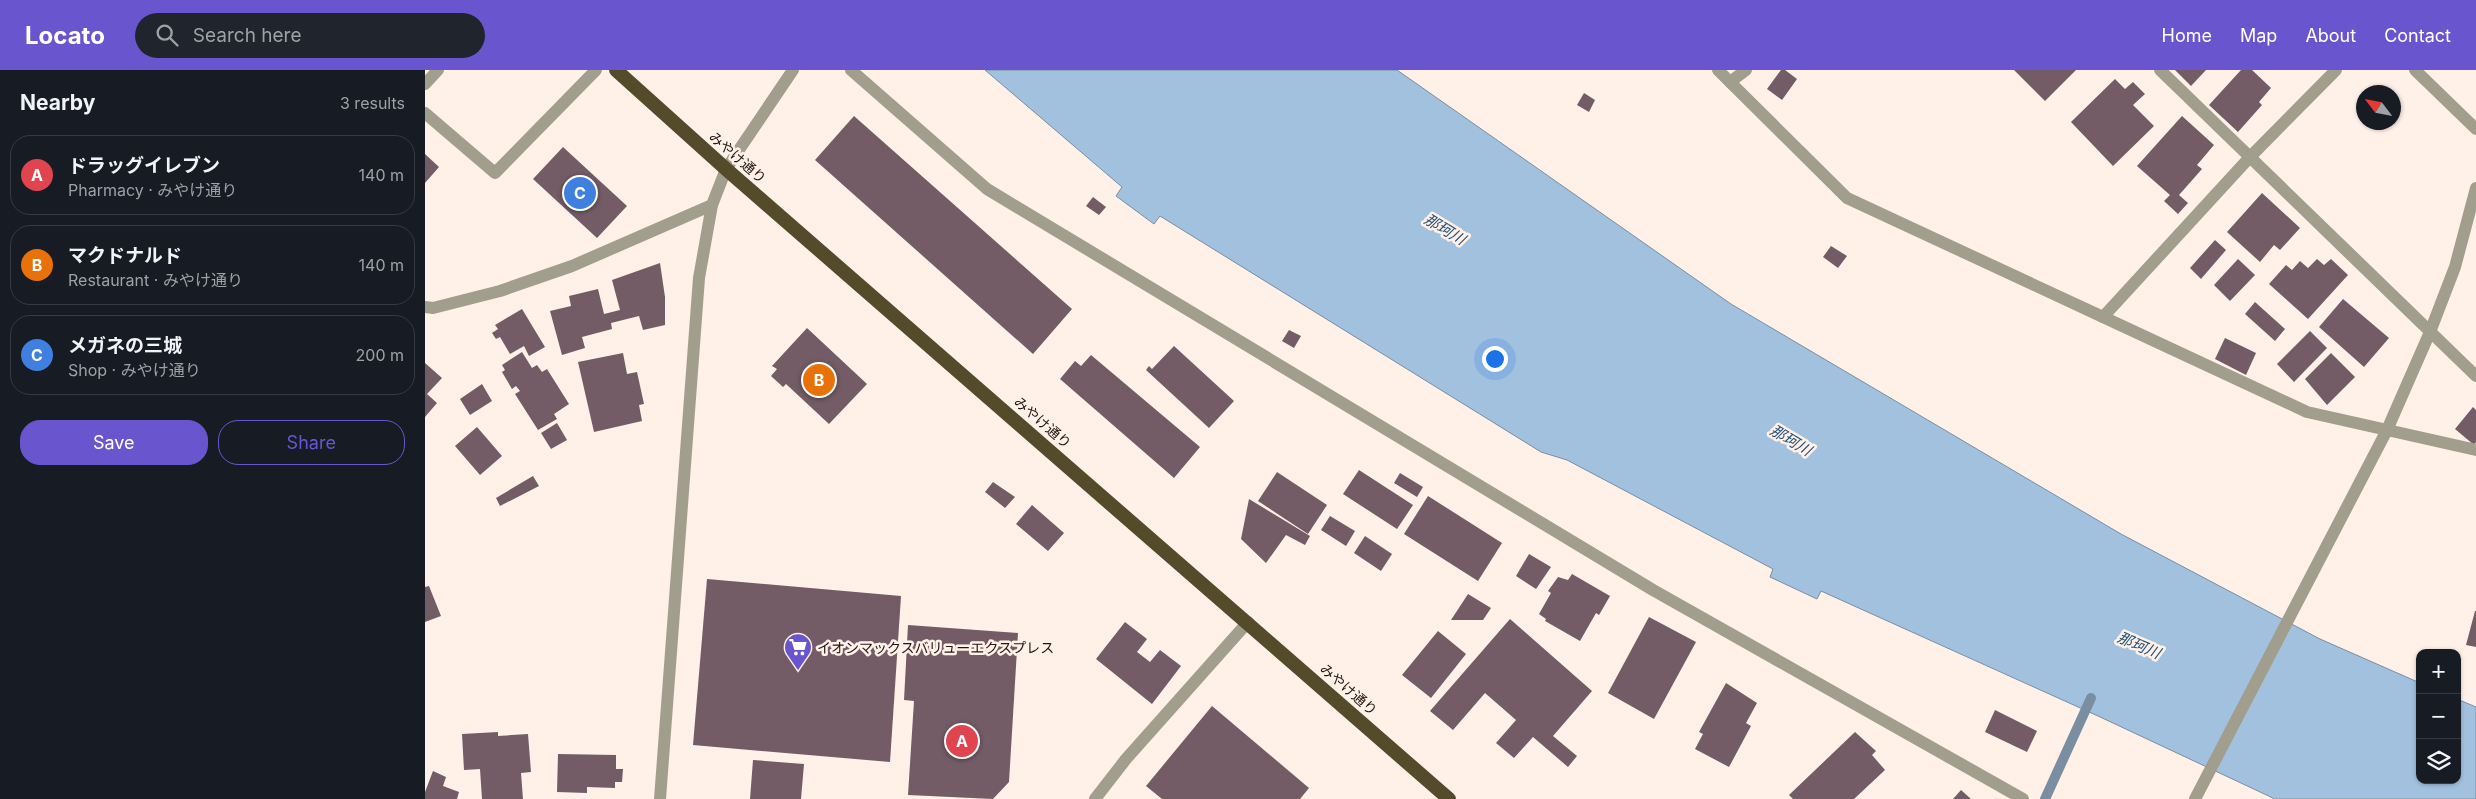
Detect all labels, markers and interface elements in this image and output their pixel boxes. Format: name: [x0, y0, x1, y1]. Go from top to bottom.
search box: [135, 13, 485, 58]
text: Locato: [25, 21, 105, 50]
icon: search: [153, 21, 181, 49]
text: Search here: [193, 24, 301, 47]
text: Home: [2162, 25, 2212, 46]
text: Map: [2240, 25, 2277, 46]
text: About: [2305, 25, 2356, 46]
text: Contact: [2384, 25, 2451, 46]
north arrow: [2356, 85, 2401, 130]
text: Nearby: [20, 90, 95, 115]
text: 3 results: [340, 93, 405, 113]
street label: みやけ通り: [706, 128, 770, 186]
text: ドラッグイレブン: [68, 154, 220, 177]
text: A: [31, 165, 43, 185]
text: 140 m: [359, 165, 404, 185]
pin: C: [564, 174, 596, 212]
text: Pharmacy · みやけ通り: [68, 180, 237, 200]
water label: 那珂川: [1421, 209, 1471, 250]
text: マクドナルド: [68, 244, 182, 267]
text: B: [32, 255, 42, 275]
text: 140 m: [359, 255, 404, 275]
text: Restaurant · みやけ通り: [68, 270, 243, 290]
text: メガネの三城: [68, 334, 182, 357]
text: C: [31, 345, 43, 365]
text: 200 m: [356, 345, 404, 365]
your location: [1482, 346, 1508, 372]
text: Shop · みやけ通り: [68, 360, 201, 380]
pin: B: [803, 361, 835, 399]
street label: みやけ通り: [1011, 393, 1075, 451]
button: Save: [20, 420, 208, 465]
button: Share: [218, 420, 405, 465]
water label: 那珂川: [1767, 420, 1817, 461]
water label: 那珂川: [2115, 627, 2165, 663]
supermarket icon: イオンマックスバリューエクスプレス: [783, 632, 813, 671]
place label: イオンマックスバリューエクスプレス: [817, 639, 1054, 656]
map controls: [2416, 649, 2461, 784]
button: +: [2416, 649, 2461, 694]
street label: みやけ通り: [1317, 660, 1381, 718]
button: −: [2416, 694, 2461, 739]
pin: A: [946, 722, 978, 760]
button: layers: [2416, 739, 2461, 784]

